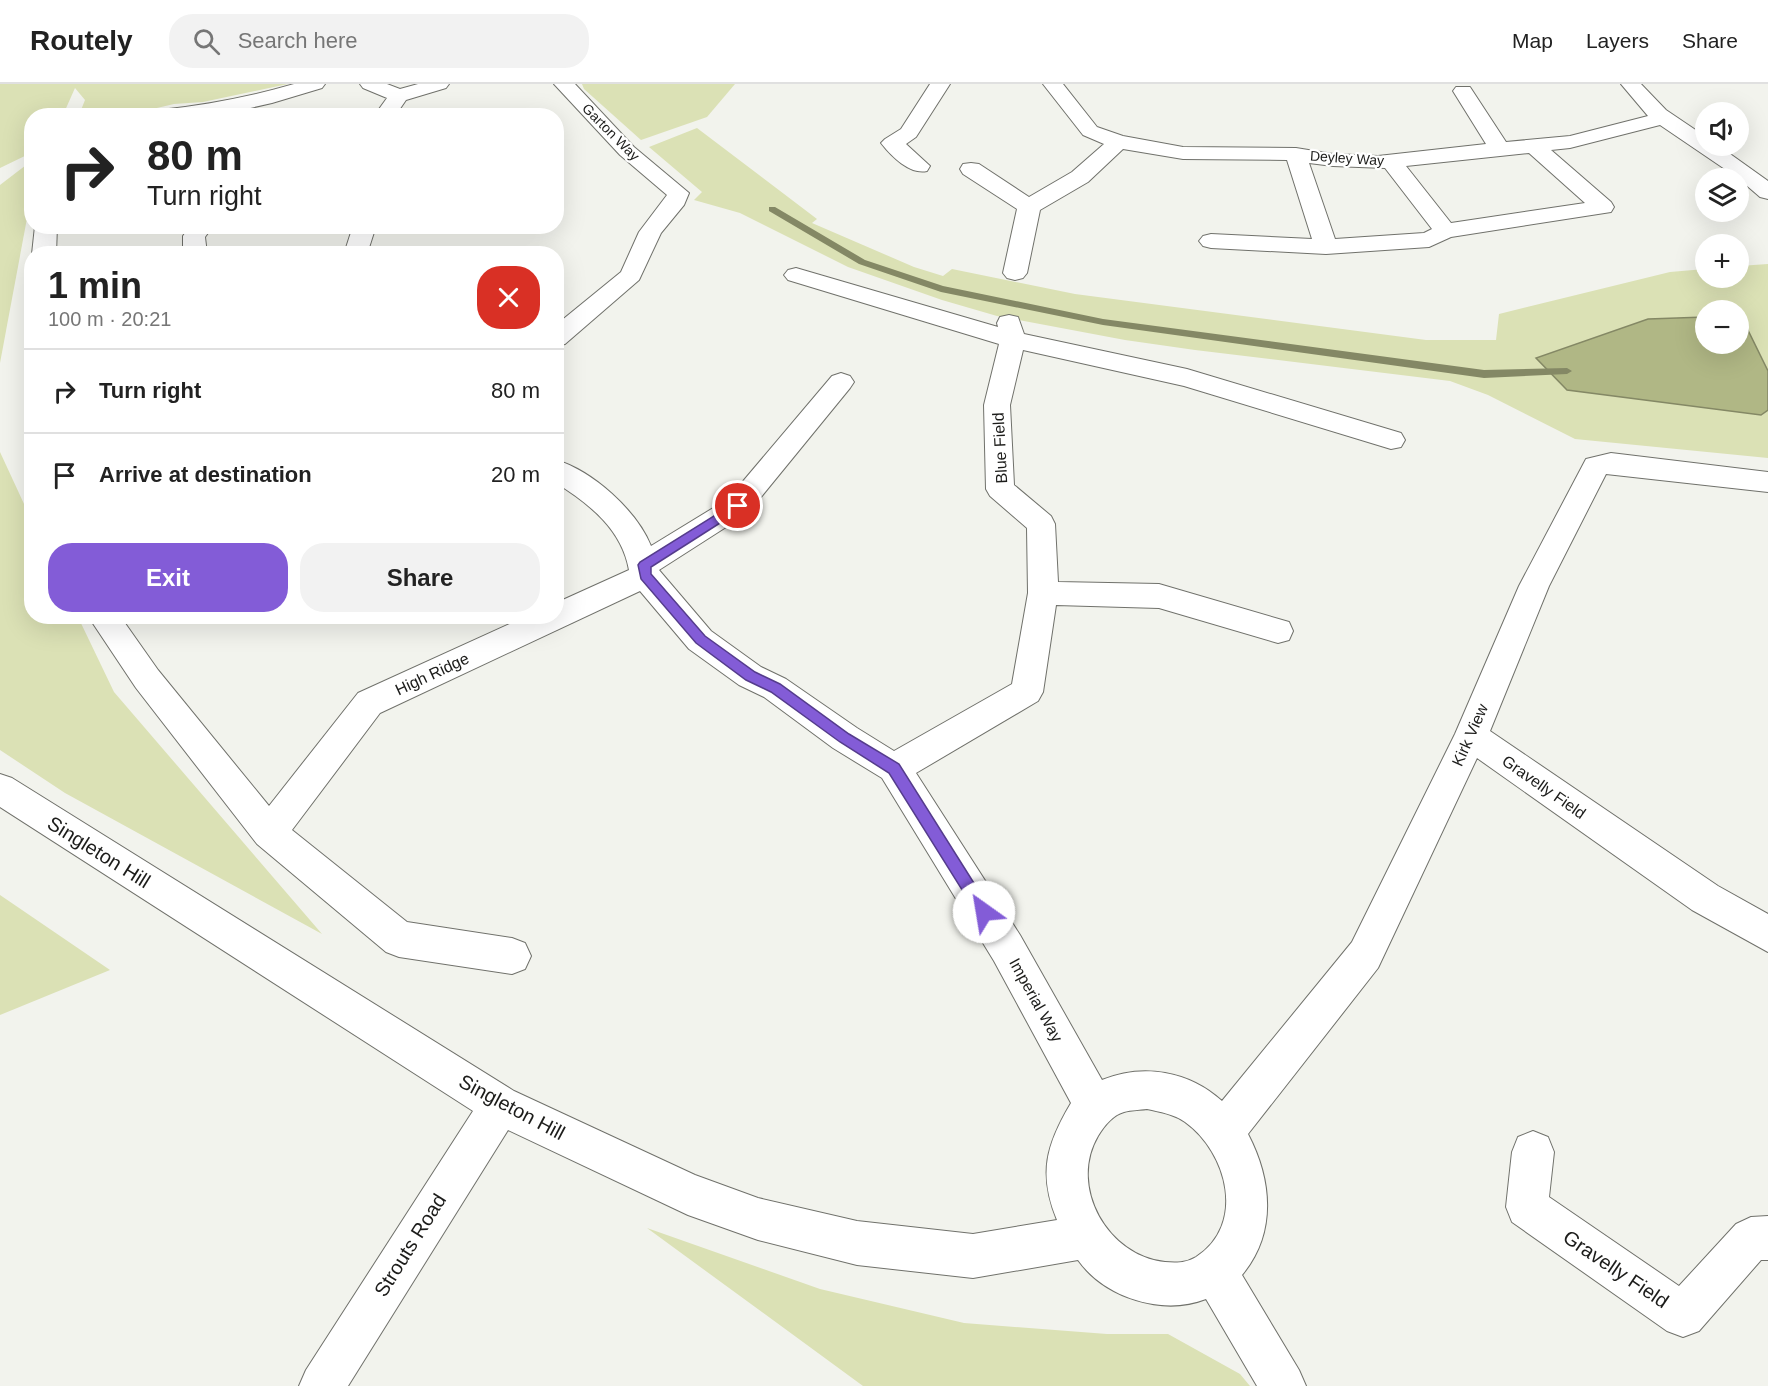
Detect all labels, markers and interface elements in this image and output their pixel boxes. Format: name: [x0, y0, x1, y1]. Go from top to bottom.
search box: [169, 14, 589, 68]
text: Routely: [30, 25, 133, 56]
icon: search: [190, 25, 223, 58]
text: Search here: [238, 28, 358, 53]
text: Map: [1512, 29, 1553, 52]
text: Layers: [1586, 29, 1649, 52]
text: Share: [1682, 29, 1738, 52]
street label: Garton Way: [579, 100, 643, 164]
map controls: [1695, 102, 1749, 354]
button: sound: [1695, 102, 1749, 156]
icon: right: [48, 132, 126, 210]
text: 80 m: [147, 132, 243, 179]
street label: Deyley Way: [1309, 147, 1385, 169]
button: layers: [1695, 168, 1749, 222]
text: Turn right: [147, 181, 262, 211]
button: +: [1695, 234, 1749, 288]
text: 1 min: [48, 265, 142, 306]
button: close: [477, 266, 540, 329]
button: −: [1695, 300, 1749, 354]
text: 100 m · 20:21: [48, 308, 171, 330]
icon: right: [48, 375, 81, 408]
text: Turn right: [99, 378, 201, 403]
text: 80 m: [491, 378, 540, 403]
street label: Blue Field: [990, 412, 1010, 484]
icon: arrive: [48, 459, 81, 492]
text: Arrive at destination: [99, 462, 312, 487]
text: 20 m: [491, 462, 540, 487]
pin: [712, 480, 763, 531]
icon: arrive: [721, 489, 754, 522]
button: Exit: [48, 543, 288, 612]
button: Share: [300, 543, 540, 612]
street label: High Ridge: [393, 650, 472, 698]
street label: Kirk View: [1449, 701, 1491, 769]
street label: Gravelly Field: [1499, 752, 1589, 822]
street label: Singleton Hill: [44, 812, 154, 892]
position arrow: [952, 880, 1016, 944]
street label: Imperial Way: [1006, 955, 1066, 1045]
street label: Singleton Hill: [455, 1070, 569, 1144]
street label: Strouts Road: [370, 1190, 450, 1300]
street label: Gravelly Field: [1559, 1226, 1673, 1312]

